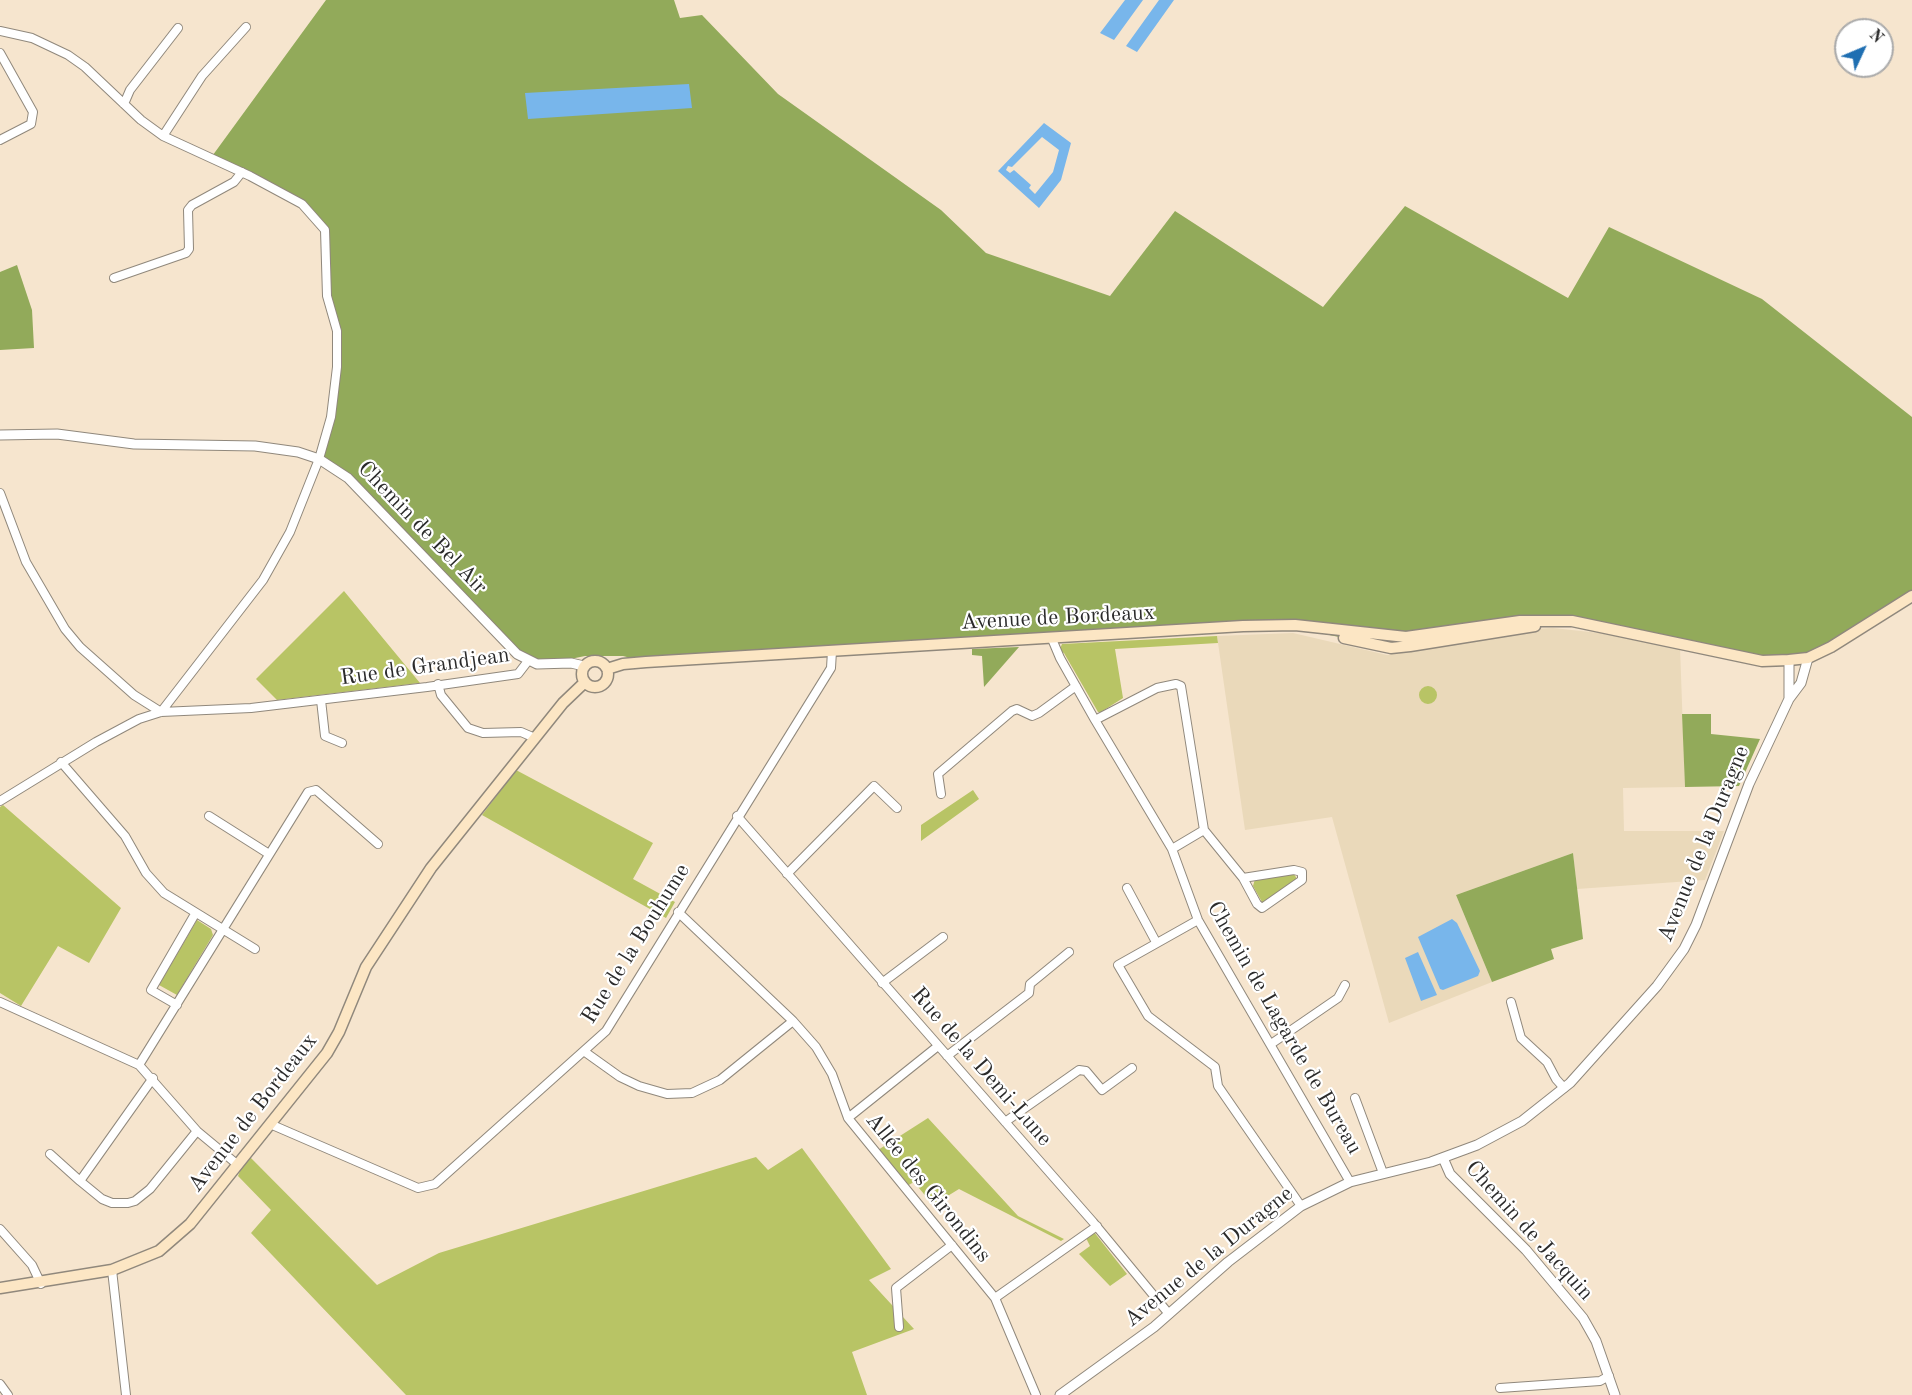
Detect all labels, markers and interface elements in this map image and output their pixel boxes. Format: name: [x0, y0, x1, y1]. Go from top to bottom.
north arrow: [1834, 18, 1894, 78]
text: N: [1865, 27, 1886, 47]
street label: Chemin de Bel Air: [352, 456, 492, 600]
street label: Avenue de Bordeaux: [960, 600, 1156, 636]
street label: Rue de Grandjean: [339, 642, 511, 692]
street label: Avenue de la Duragne: [1653, 742, 1755, 946]
street label: Rue de la Bouhume: [576, 859, 696, 1029]
street label: Chemin de Lagarde de Bureau: [1201, 897, 1367, 1159]
street label: Rue de la Demi-Lune: [905, 982, 1057, 1152]
street label: Avenue de Bordeaux: [183, 1028, 323, 1198]
street label: Allée des Girondins: [860, 1108, 996, 1268]
street label: Chemin de Jacquin: [1459, 1156, 1599, 1306]
street label: Avenue de la Duragne: [1119, 1181, 1299, 1333]

